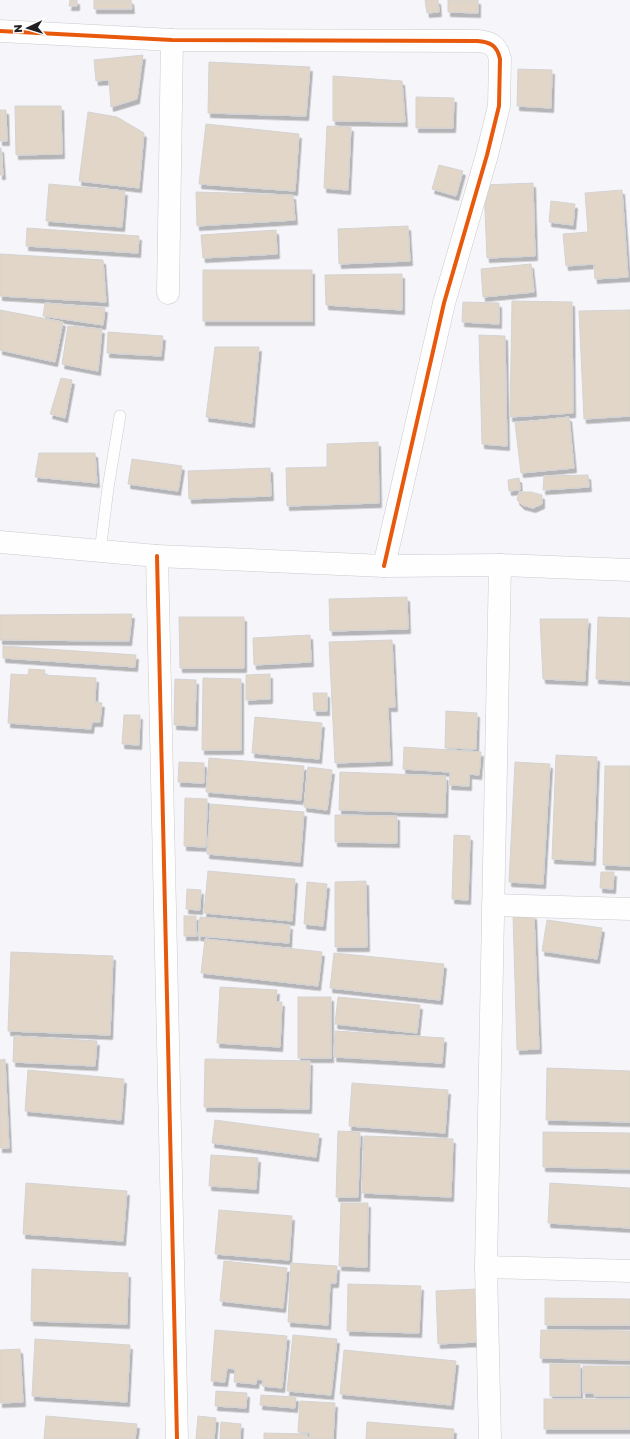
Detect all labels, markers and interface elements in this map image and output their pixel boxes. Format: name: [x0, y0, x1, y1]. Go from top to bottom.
north arrow: [8, 8, 48, 48]
text: N: [11, 24, 24, 33]

